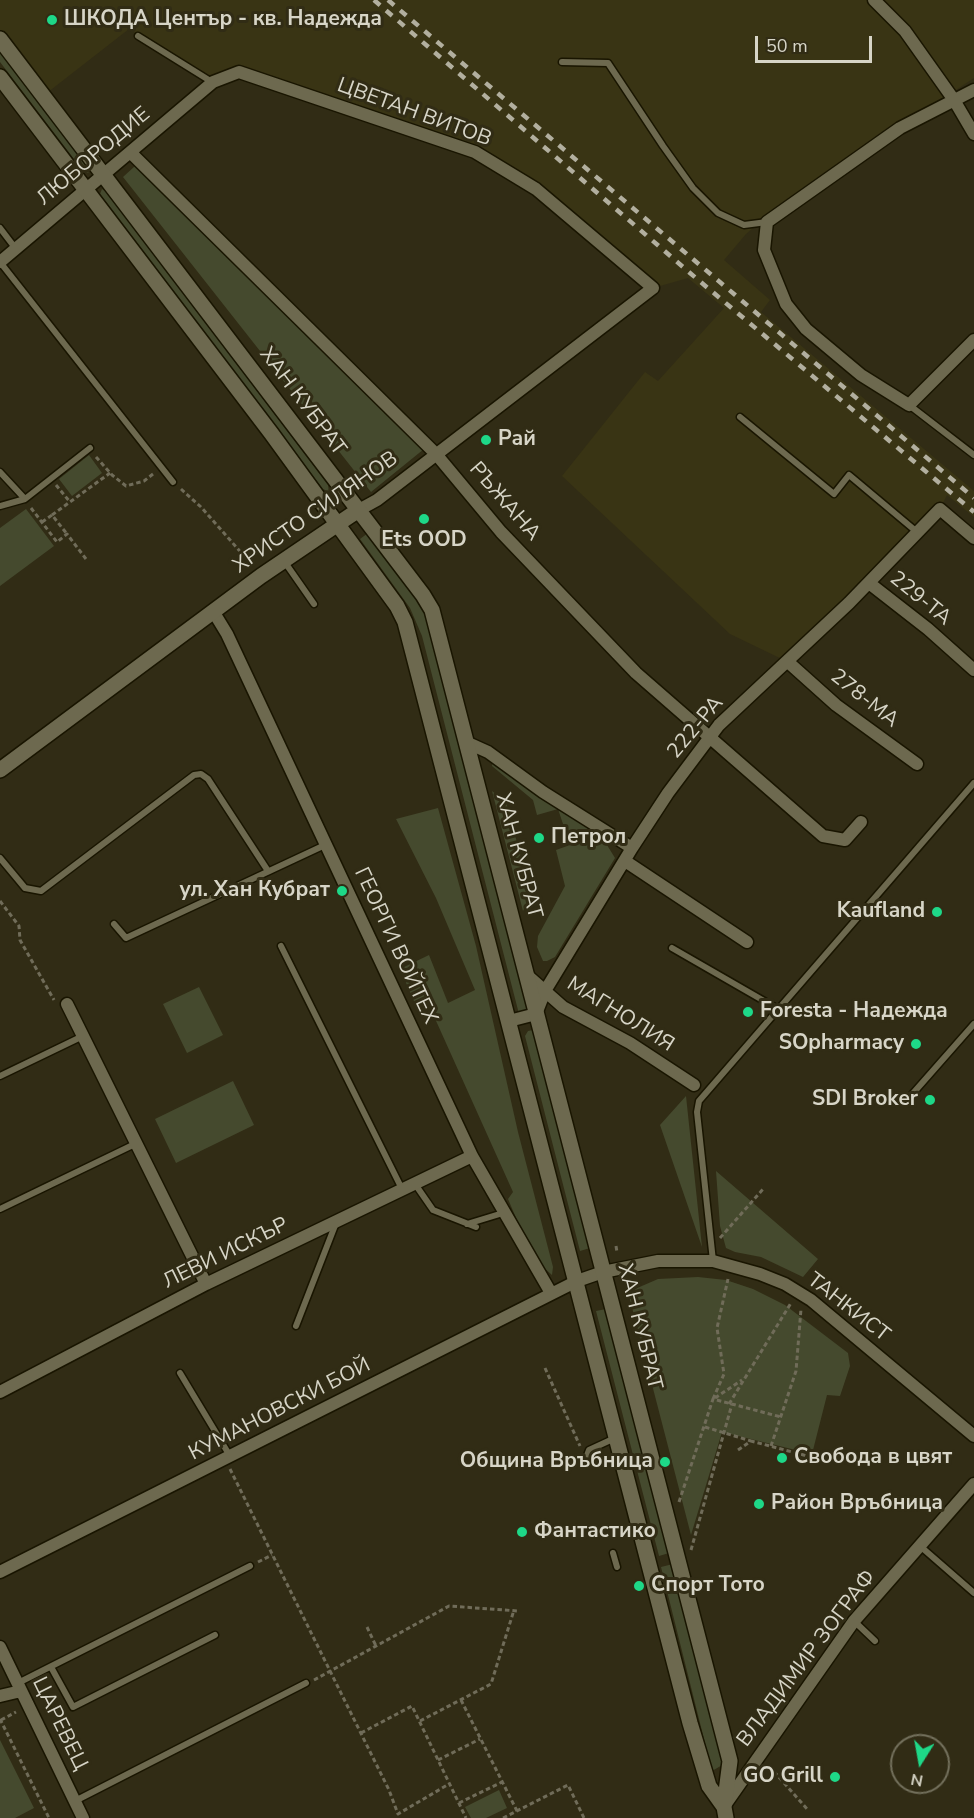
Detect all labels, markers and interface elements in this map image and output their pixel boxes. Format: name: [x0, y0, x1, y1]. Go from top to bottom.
place label: ШКОДА Център - кв. Надежда: [64, 7, 382, 33]
marker: ШКОДА Център - кв. Надежда: [45, 13, 59, 27]
scale bar: [758, 24, 875, 62]
text: 50 m: [766, 34, 808, 58]
street label: ЦВЕТАН ВИТОВ: [333, 73, 495, 153]
street label: ЛЮБОРОДИЕ: [32, 102, 156, 212]
street label: ХАН КУБРАТ: [253, 343, 351, 461]
place label: Рай: [498, 427, 536, 453]
marker: Рай: [479, 433, 493, 447]
street label: ХРИСТО СИЛЯНОВ: [229, 447, 403, 579]
street label: РЪЖАНА: [463, 457, 545, 547]
marker: Ets OOD: [417, 512, 431, 526]
place label: Ets OOD: [381, 528, 467, 554]
street label: 229-ТА: [884, 567, 956, 631]
street label: 278-МА: [825, 664, 903, 734]
street label: 222-РА: [663, 692, 729, 764]
street label: ХАН КУБРАТ: [489, 791, 547, 921]
place label: Петрол: [551, 825, 626, 851]
marker: Петрол: [532, 831, 546, 845]
street label: ГЕОРГИ ВОЙТЕХ: [348, 864, 442, 1028]
place label: ул. Хан Кубрат: [180, 878, 330, 904]
marker: ул. Хан Кубрат: [335, 884, 349, 898]
place label: Kaufland: [837, 899, 925, 925]
marker: Kaufland: [930, 905, 944, 919]
street label: МАГНОЛИЯ: [562, 972, 678, 1058]
place label: Foresta - Надежда: [760, 999, 948, 1025]
marker: Foresta - Надежда: [741, 1005, 755, 1019]
place label: SOpharmacy: [779, 1031, 904, 1057]
marker: SOpharmacy: [909, 1037, 923, 1051]
place label: SDI Broker: [812, 1087, 918, 1113]
marker: SDI Broker: [923, 1093, 937, 1107]
street label: ЛЕВИ ИСКЪР: [159, 1213, 293, 1295]
street label: ХАН КУБРАТ: [611, 1261, 667, 1393]
street label: ТАНКИСТ: [802, 1268, 894, 1348]
street label: КУМАНОВСКИ БОЙ: [185, 1353, 375, 1467]
place label: Свобода в цвят: [794, 1445, 952, 1471]
place label: Община Връбница: [460, 1449, 653, 1475]
marker: Свобода в цвят: [775, 1451, 789, 1465]
marker: Община Връбница: [658, 1455, 672, 1469]
place label: Район Връбница: [771, 1491, 943, 1517]
marker: Район Връбница: [752, 1497, 766, 1511]
place label: Фантастико: [534, 1519, 656, 1545]
marker: Фантастико: [515, 1525, 529, 1539]
street label: ВЛАДИМИР ЗОГРАФ: [732, 1566, 882, 1752]
place label: Спорт Тото: [651, 1573, 765, 1599]
marker: Спорт Тото: [632, 1579, 646, 1593]
street label: ЦАРЕВЕЦ: [26, 1673, 92, 1775]
north arrow: [890, 1734, 950, 1794]
place label: GO Grill: [743, 1764, 823, 1790]
text: N: [909, 1768, 925, 1792]
marker: GO Grill: [828, 1770, 842, 1784]

